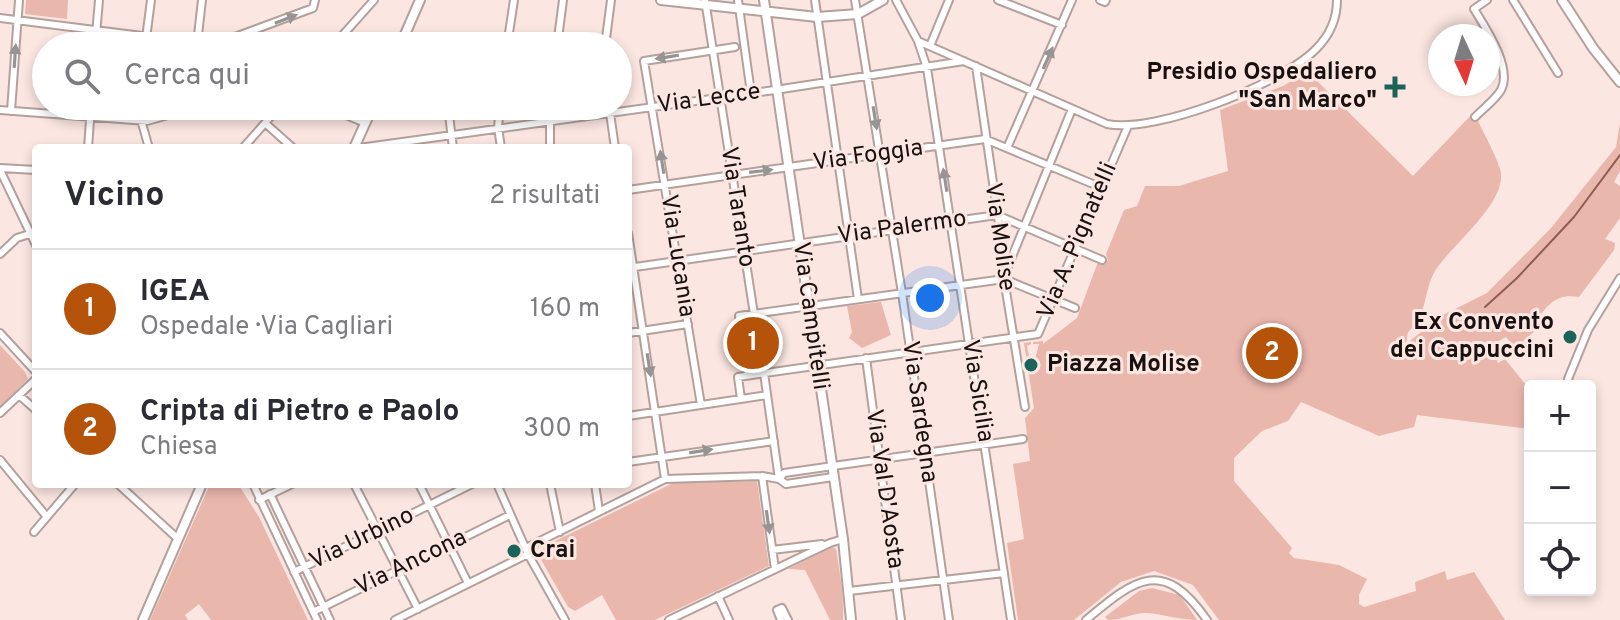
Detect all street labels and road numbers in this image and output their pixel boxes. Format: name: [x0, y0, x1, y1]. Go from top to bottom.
street label: Via Lecce: [655, 77, 763, 121]
street label: Via Foggia: [811, 133, 925, 179]
street label: Via Taranto: [713, 145, 761, 269]
street label: Via A. Pignatelli: [1031, 158, 1125, 324]
street label: Via Molise: [977, 181, 1021, 293]
street label: Via Lucania: [653, 193, 701, 319]
street label: Via Palermo: [836, 204, 968, 252]
street label: Via Campitelli: [785, 240, 835, 392]
street label: Via Sicilia: [954, 337, 1000, 445]
street label: Via Sardegna: [894, 339, 944, 485]
street label: Via Val D'Aosta: [858, 407, 910, 571]
street label: Via Urbino: [305, 501, 419, 577]
street label: Via Ancona: [350, 523, 472, 603]

